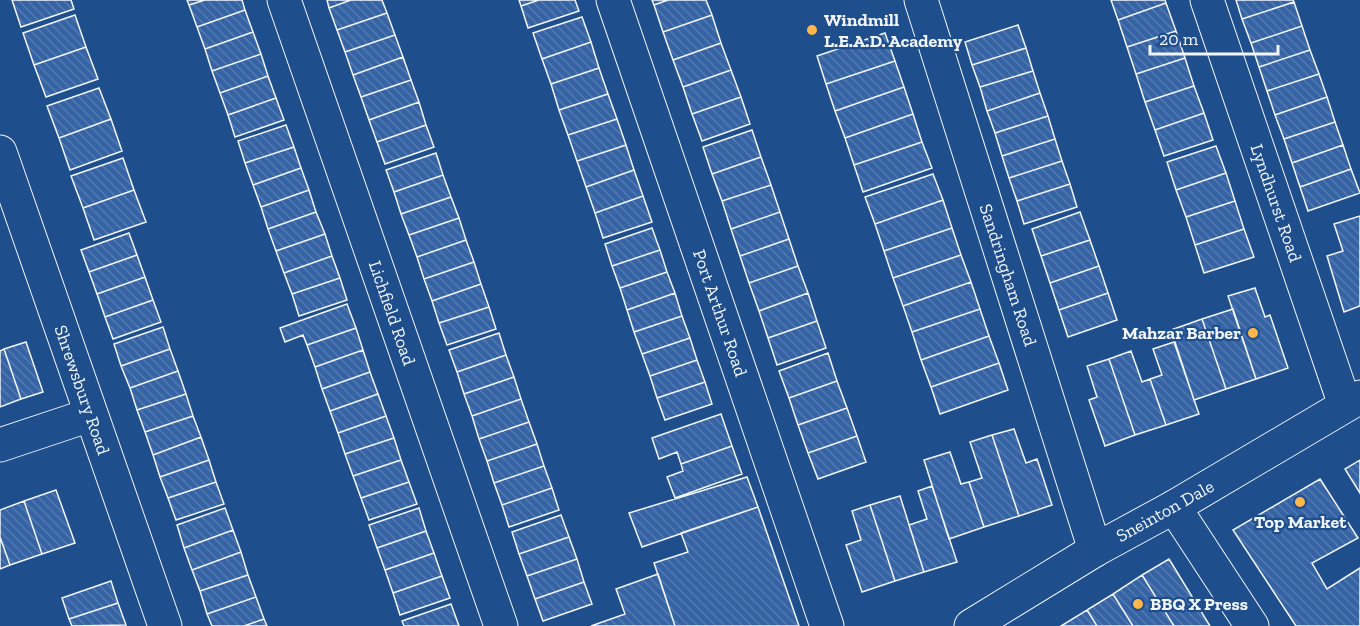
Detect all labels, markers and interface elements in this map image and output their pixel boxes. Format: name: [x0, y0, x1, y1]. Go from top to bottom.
place label: Windmill L.E.A.D. Academy: [824, 9, 963, 52]
scale bar: [1150, 18, 1278, 56]
marker: Windmill L.E.A.D. Academy: [805, 23, 819, 37]
text: 20 m: [1159, 28, 1199, 50]
street label: Lyndhurst Road: [1245, 141, 1307, 265]
street label: Sandringham Road: [975, 201, 1041, 349]
street label: Port Arthur Road: [688, 246, 752, 380]
street label: Lichfield Road: [364, 258, 420, 368]
street label: Shrewsbury Road: [49, 322, 115, 458]
place label: Mahzar Barber: [1122, 322, 1241, 344]
marker: Mahzar Barber: [1246, 326, 1260, 340]
street label: Sneinton Dale: [1112, 475, 1218, 547]
marker: Top Market: [1293, 495, 1307, 509]
place label: Top Market: [1254, 511, 1347, 533]
place label: BBQ X Press: [1150, 593, 1248, 615]
marker: BBQ X Press: [1131, 597, 1145, 611]

